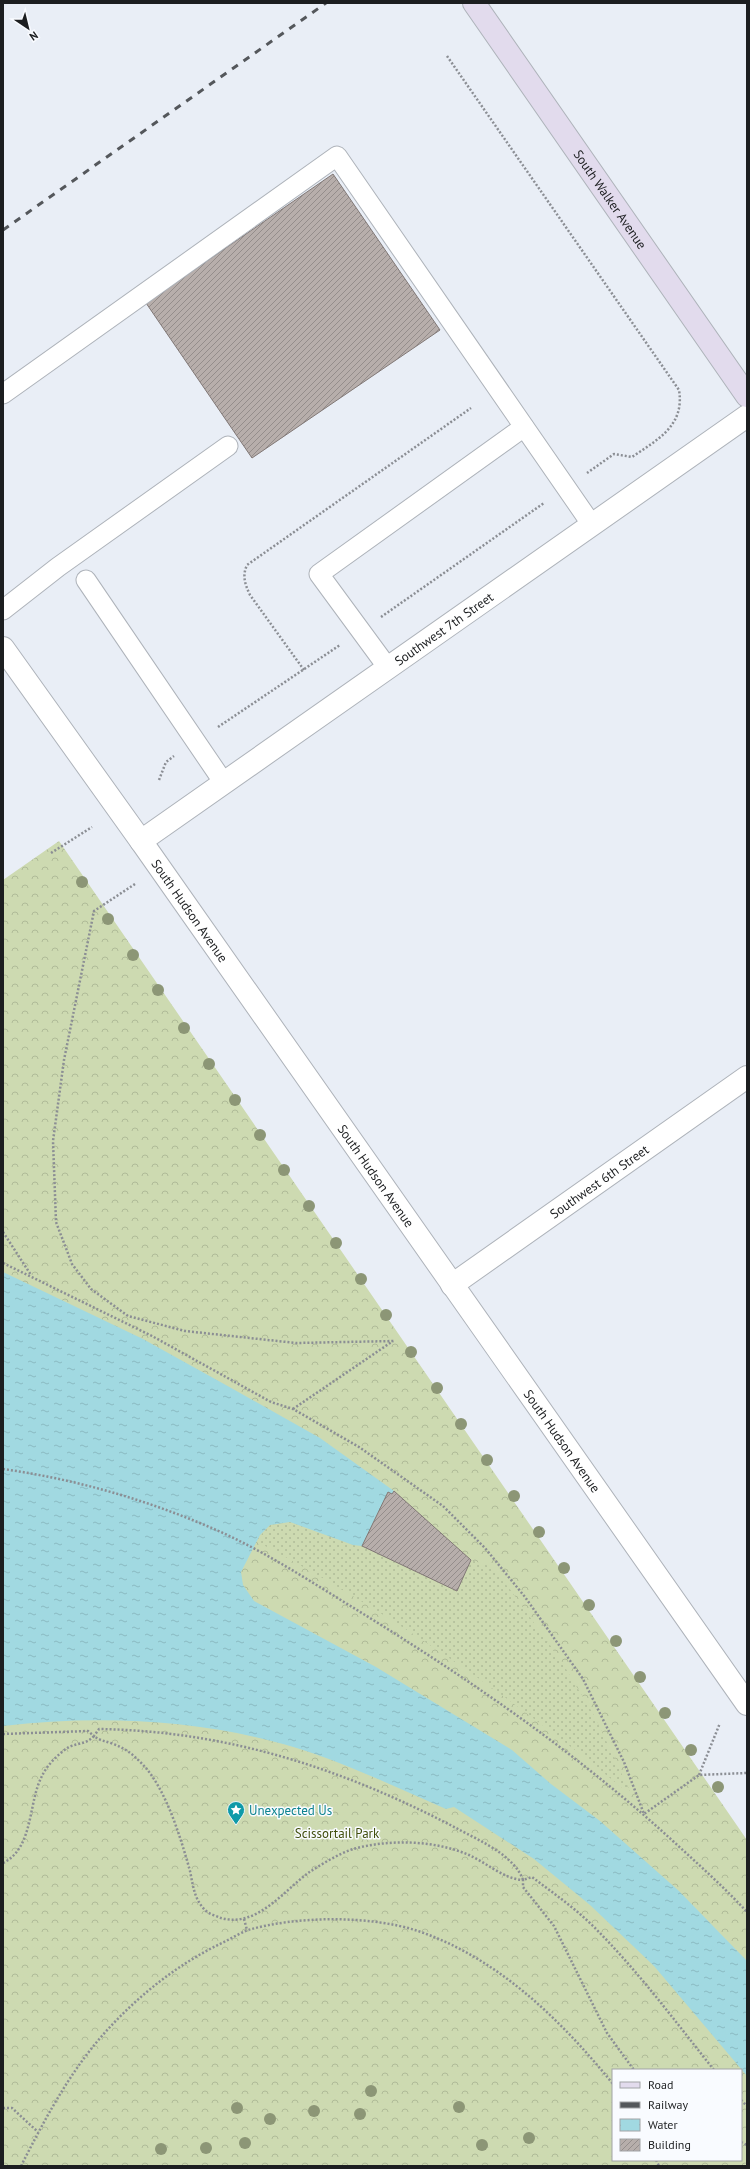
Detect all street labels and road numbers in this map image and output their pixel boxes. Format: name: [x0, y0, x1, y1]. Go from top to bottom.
street label: South Walker Avenue: [570, 147, 650, 252]
street label: Southwest 7th Street: [391, 588, 497, 670]
street label: South Hudson Avenue: [147, 856, 231, 966]
street label: South Hudson Avenue: [334, 1121, 418, 1231]
street label: Southwest 6th Street: [547, 1141, 653, 1222]
street label: South Hudson Avenue: [520, 1386, 604, 1496]

